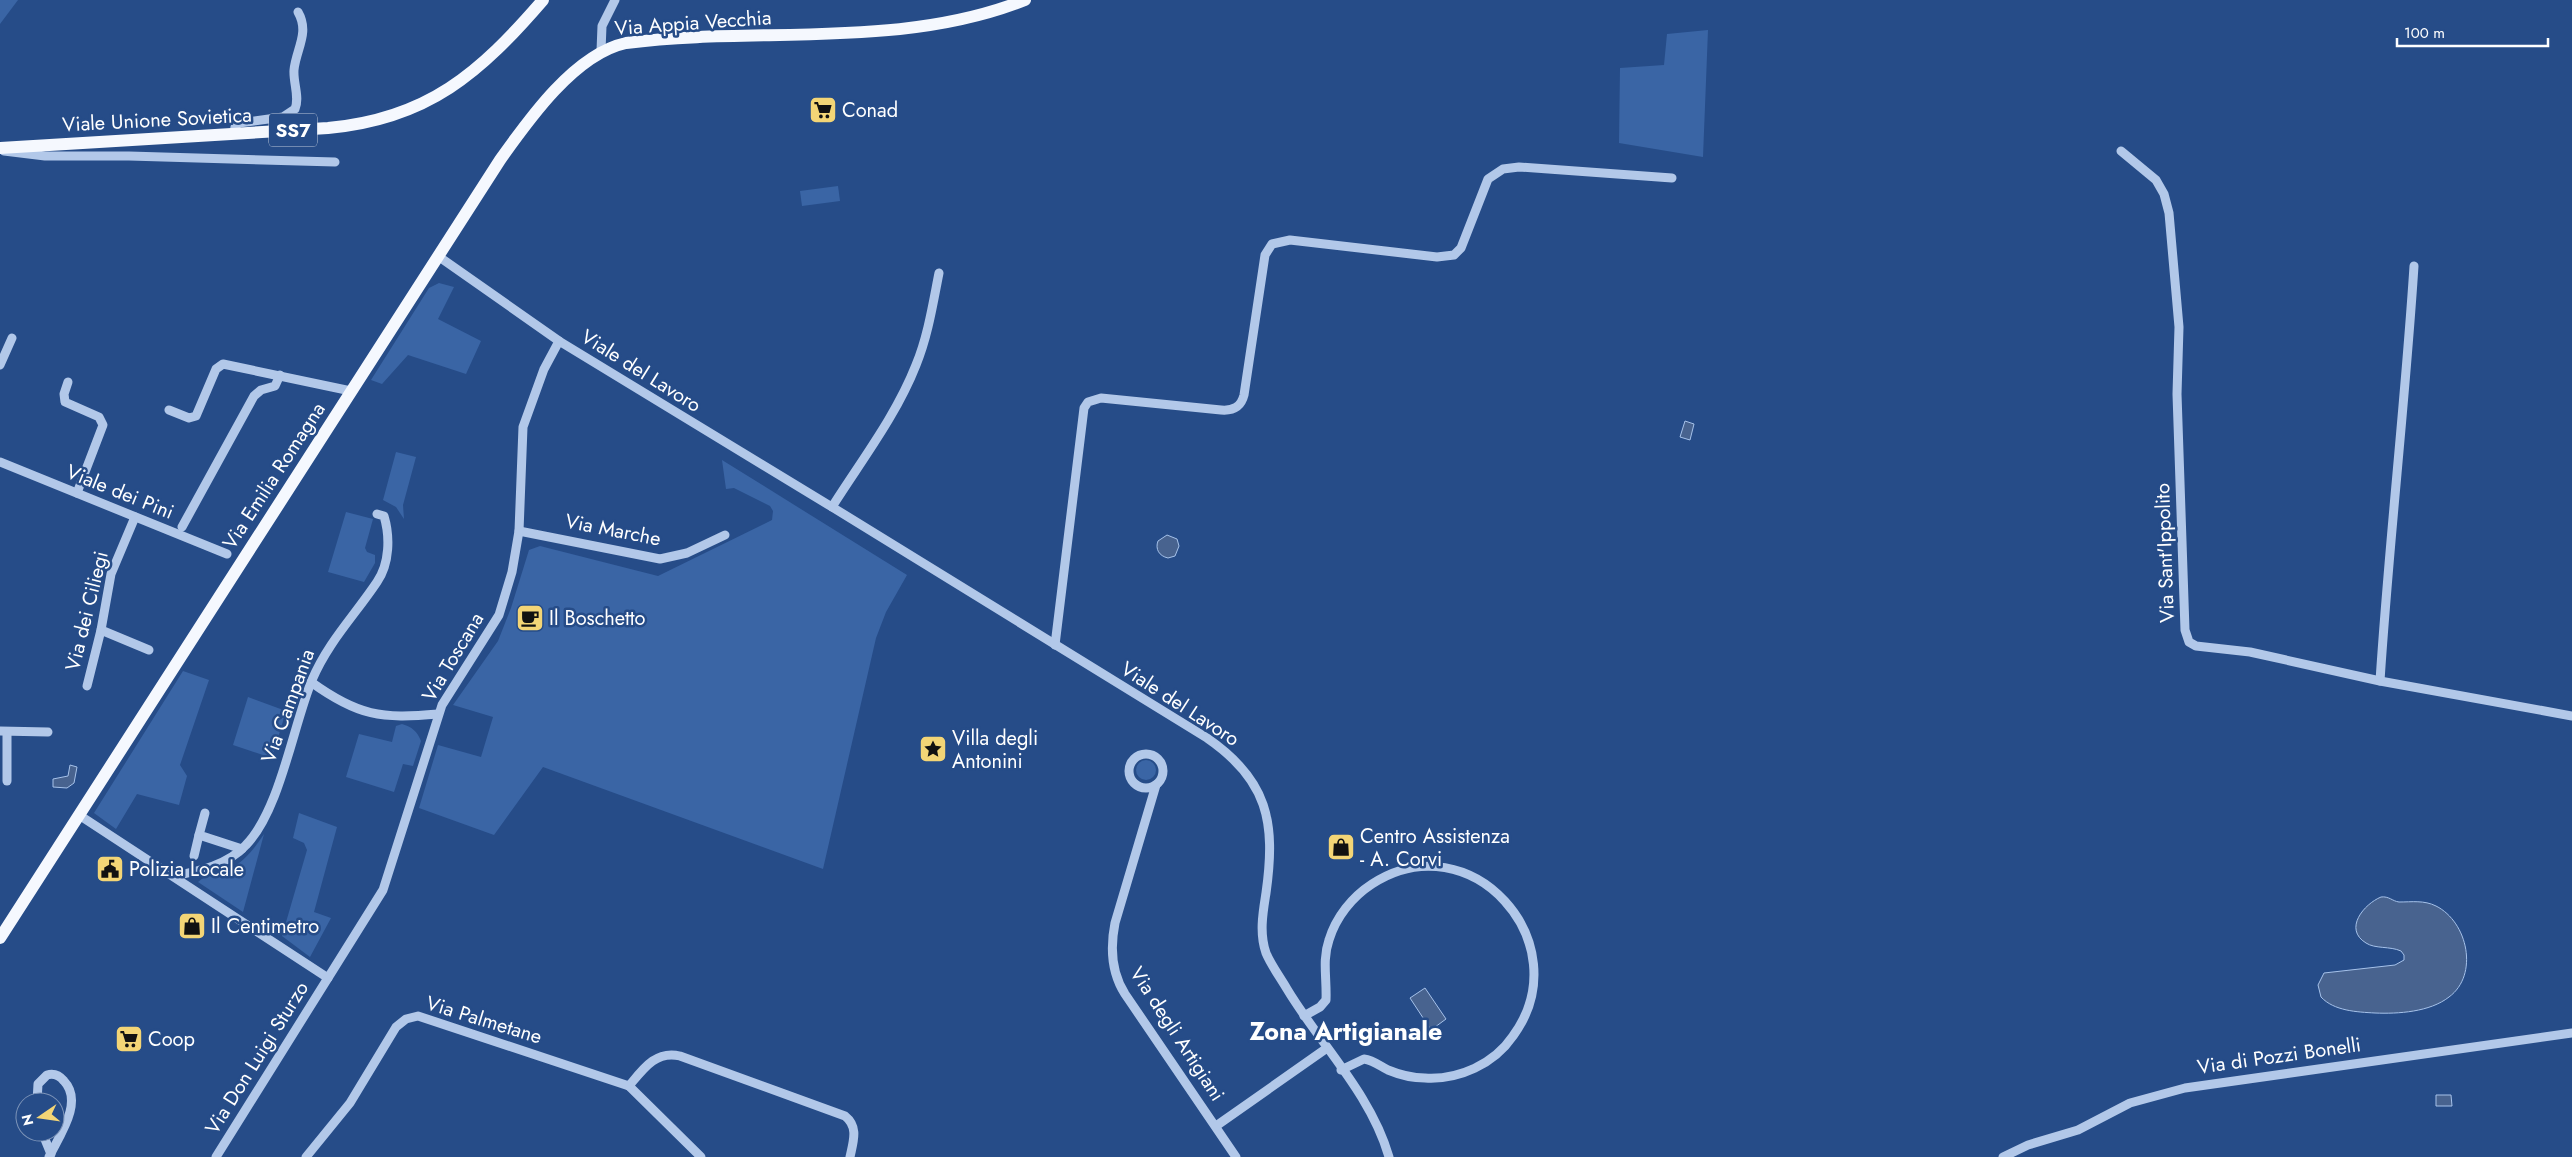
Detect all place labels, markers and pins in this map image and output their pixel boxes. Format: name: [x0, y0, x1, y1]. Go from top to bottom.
supermarket icon: Conad: [808, 95, 838, 125]
place label: Conad: [842, 96, 898, 125]
cafe icon: Il Boschetto: [515, 603, 545, 633]
place label: Il Boschetto: [549, 604, 646, 633]
place label: Villa degli Antonini: [952, 724, 1038, 776]
place icon: Villa degli Antonini: [918, 734, 948, 764]
place label: Centro Assistenza - A. Corvi: [1360, 822, 1510, 874]
shop icon: Centro Assistenza - A. Corvi: [1326, 832, 1356, 862]
public building icon: Polizia Locale: [95, 854, 125, 884]
place label: Polizia Locale: [129, 855, 244, 884]
shop icon: Il Centimetro: [177, 911, 207, 941]
place label: Il Centimetro: [211, 912, 319, 941]
supermarket icon: Coop: [114, 1024, 144, 1054]
place label: Coop: [148, 1025, 195, 1054]

